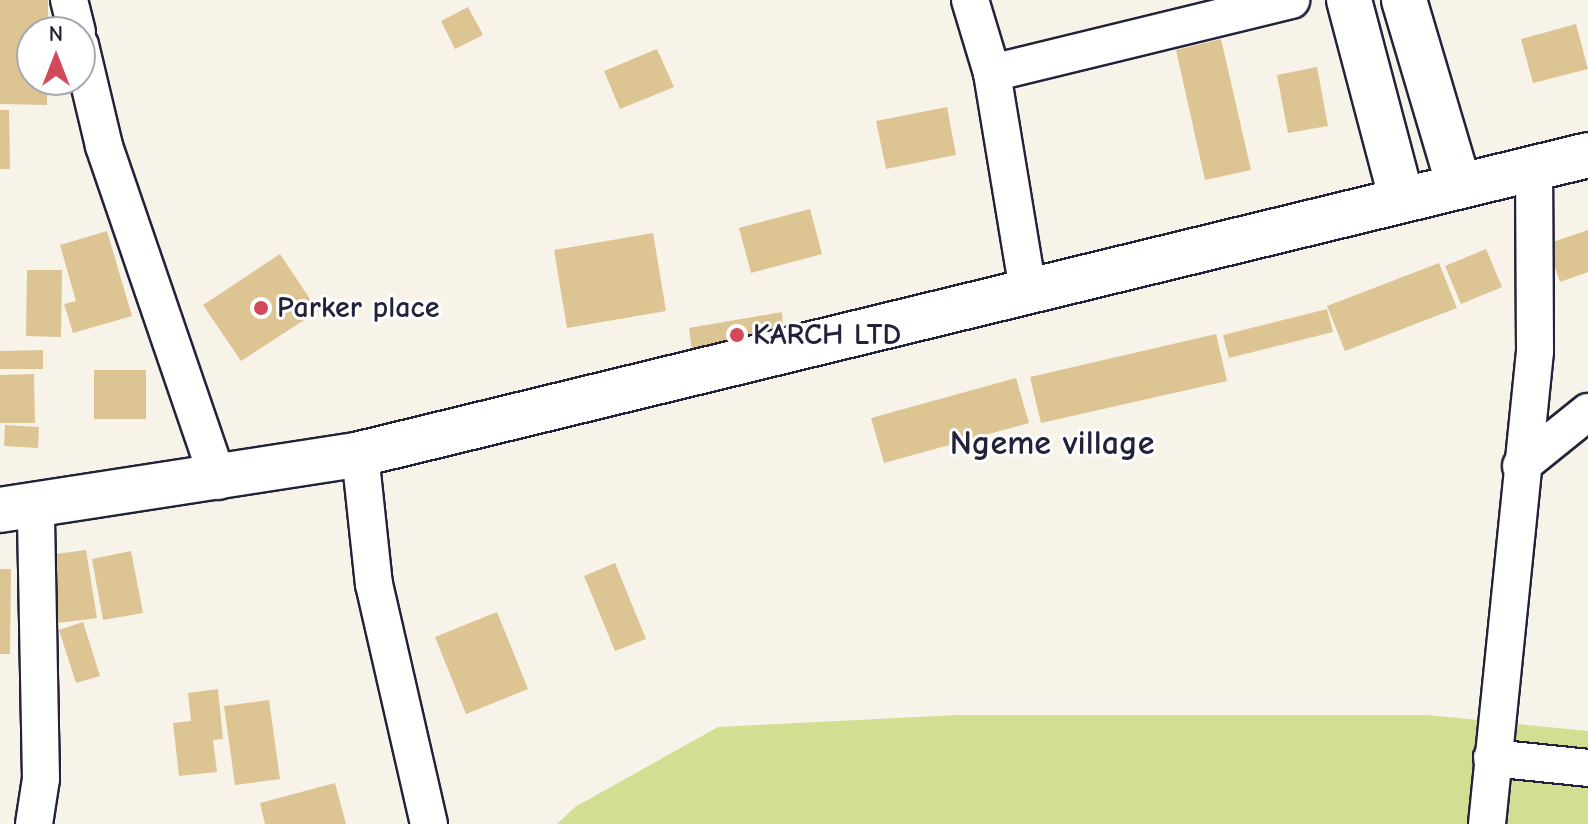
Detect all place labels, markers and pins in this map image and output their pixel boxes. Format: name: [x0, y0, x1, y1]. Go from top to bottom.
place label: Parker place: [277, 290, 439, 326]
marker: Parker place: [252, 299, 270, 317]
place label: KARCH LTD: [753, 317, 901, 353]
marker: KARCH LTD: [728, 326, 746, 344]

